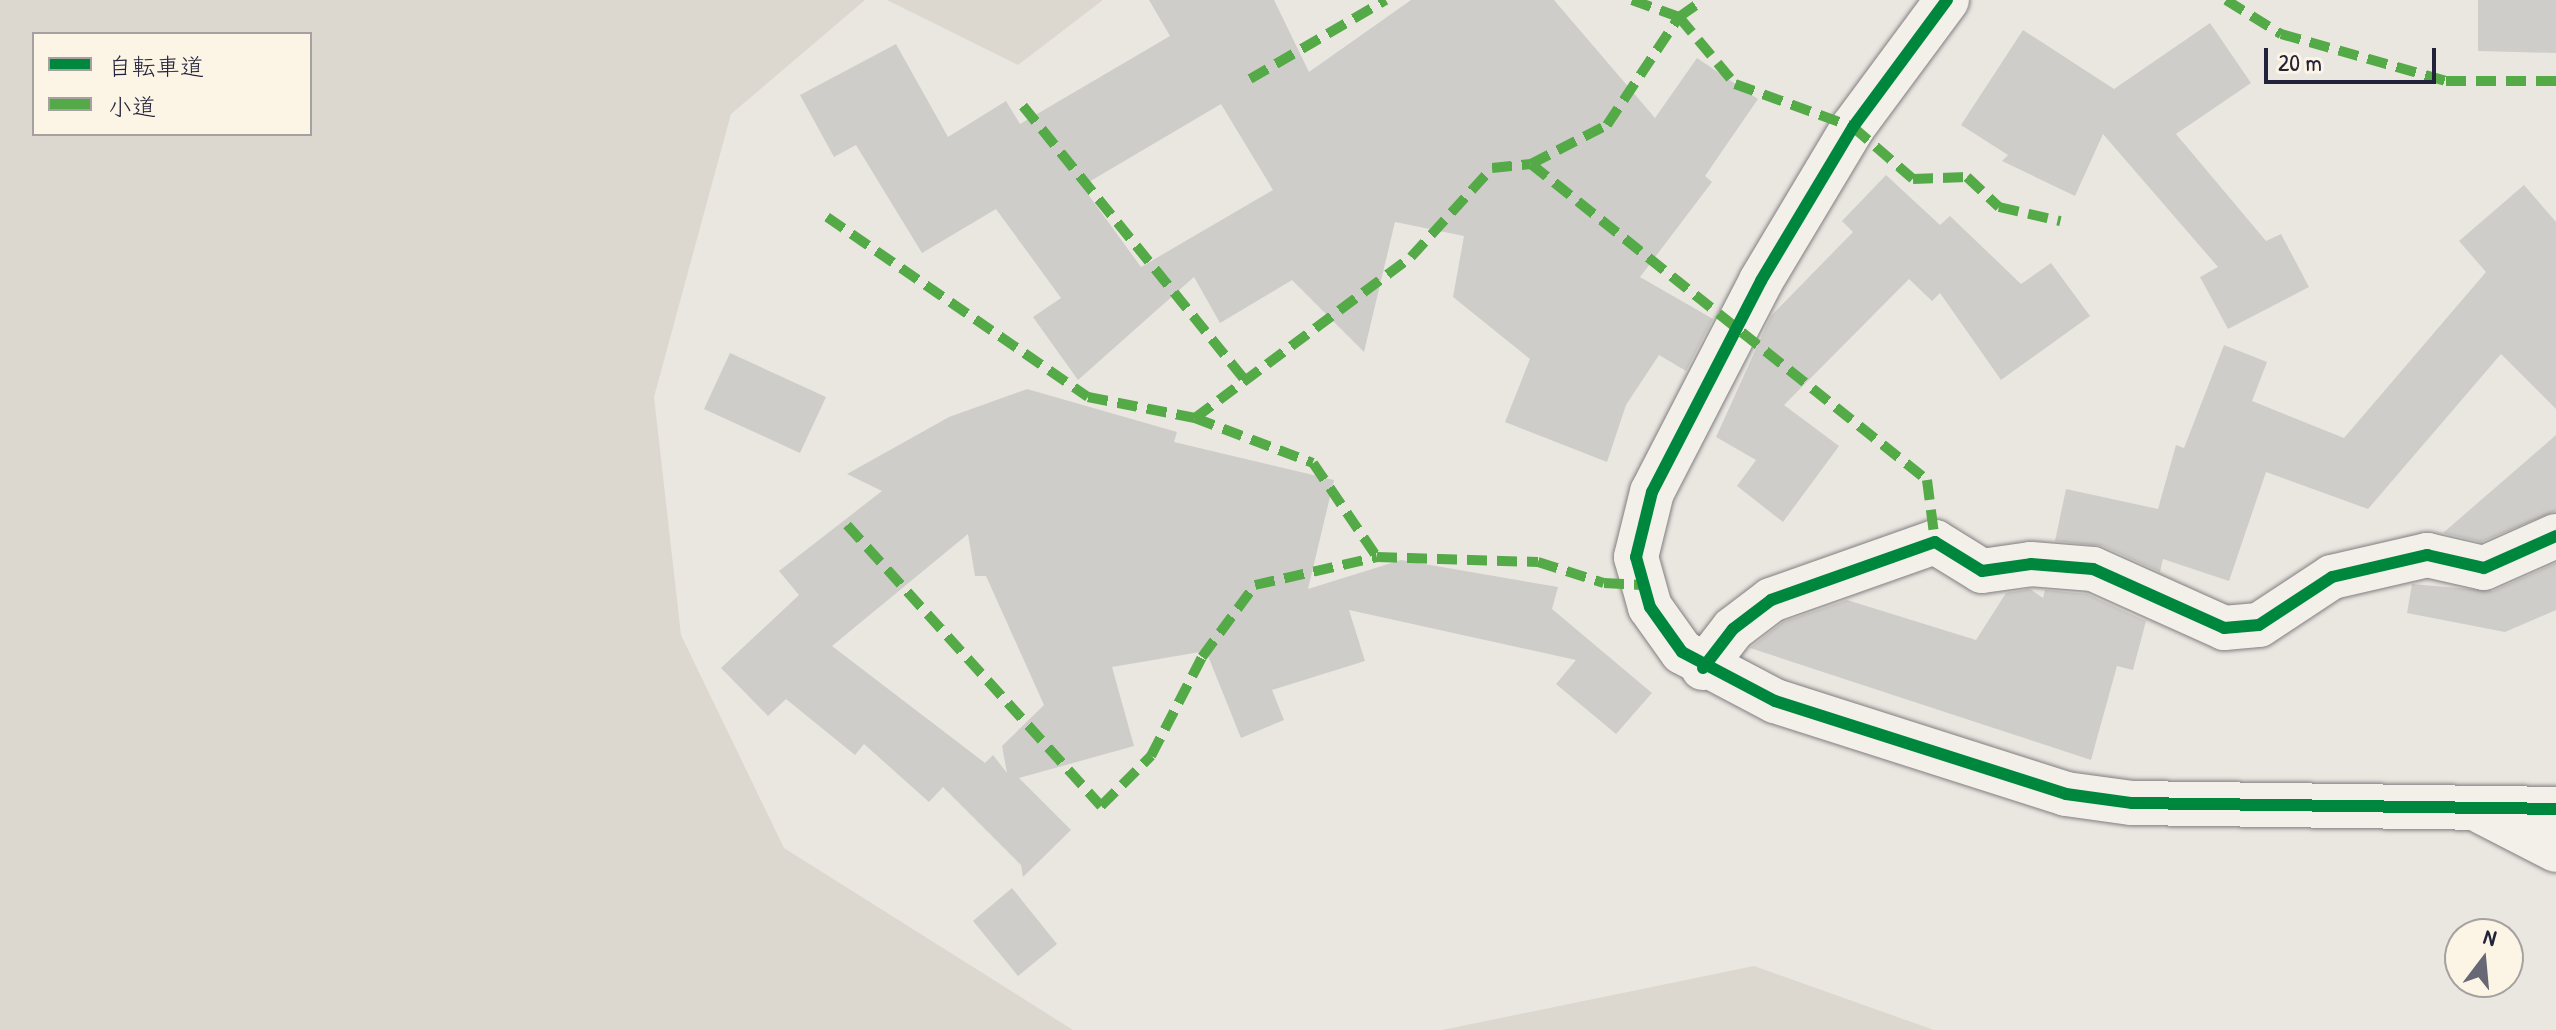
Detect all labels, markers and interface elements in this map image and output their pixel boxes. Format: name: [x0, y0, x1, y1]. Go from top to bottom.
legend: [32, 32, 312, 136]
scale bar: [2268, 32, 2440, 82]
text: 20 m: [2278, 46, 2322, 78]
text: 自転車道: [108, 50, 204, 82]
text: 小道: [108, 90, 156, 122]
north arrow: [2444, 918, 2524, 998]
text: N: [2480, 921, 2500, 953]

